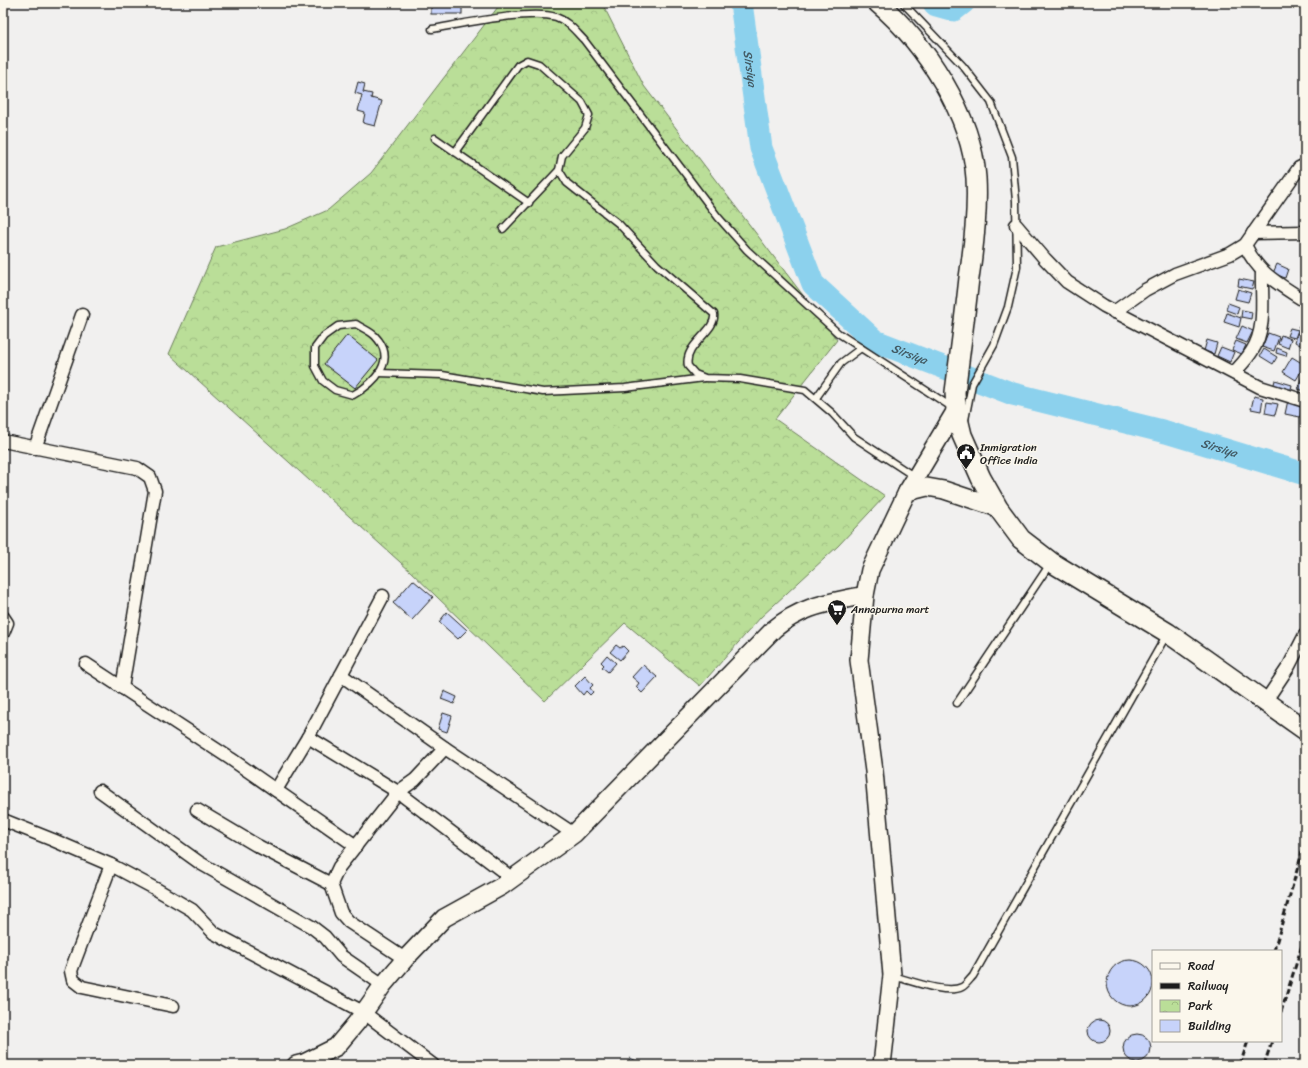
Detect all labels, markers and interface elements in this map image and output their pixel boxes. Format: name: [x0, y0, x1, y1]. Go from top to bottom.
water label: Sirsiya: [737, 49, 764, 89]
water label: Sirsiya: [888, 337, 931, 371]
water label: Sirsiya: [1198, 432, 1241, 464]
place label: Inmigration Office India: [979, 438, 1038, 470]
public building icon: Inmigration Office India: [955, 442, 977, 470]
supermarket icon: Annapurna mart: [826, 598, 848, 626]
place label: Annapurna mart: [850, 600, 930, 619]
legend: [1152, 950, 1282, 1042]
text: Road: [1188, 955, 1215, 977]
text: Railway: [1188, 975, 1229, 997]
text: Park: [1188, 995, 1213, 1017]
text: Building: [1188, 1015, 1231, 1037]

